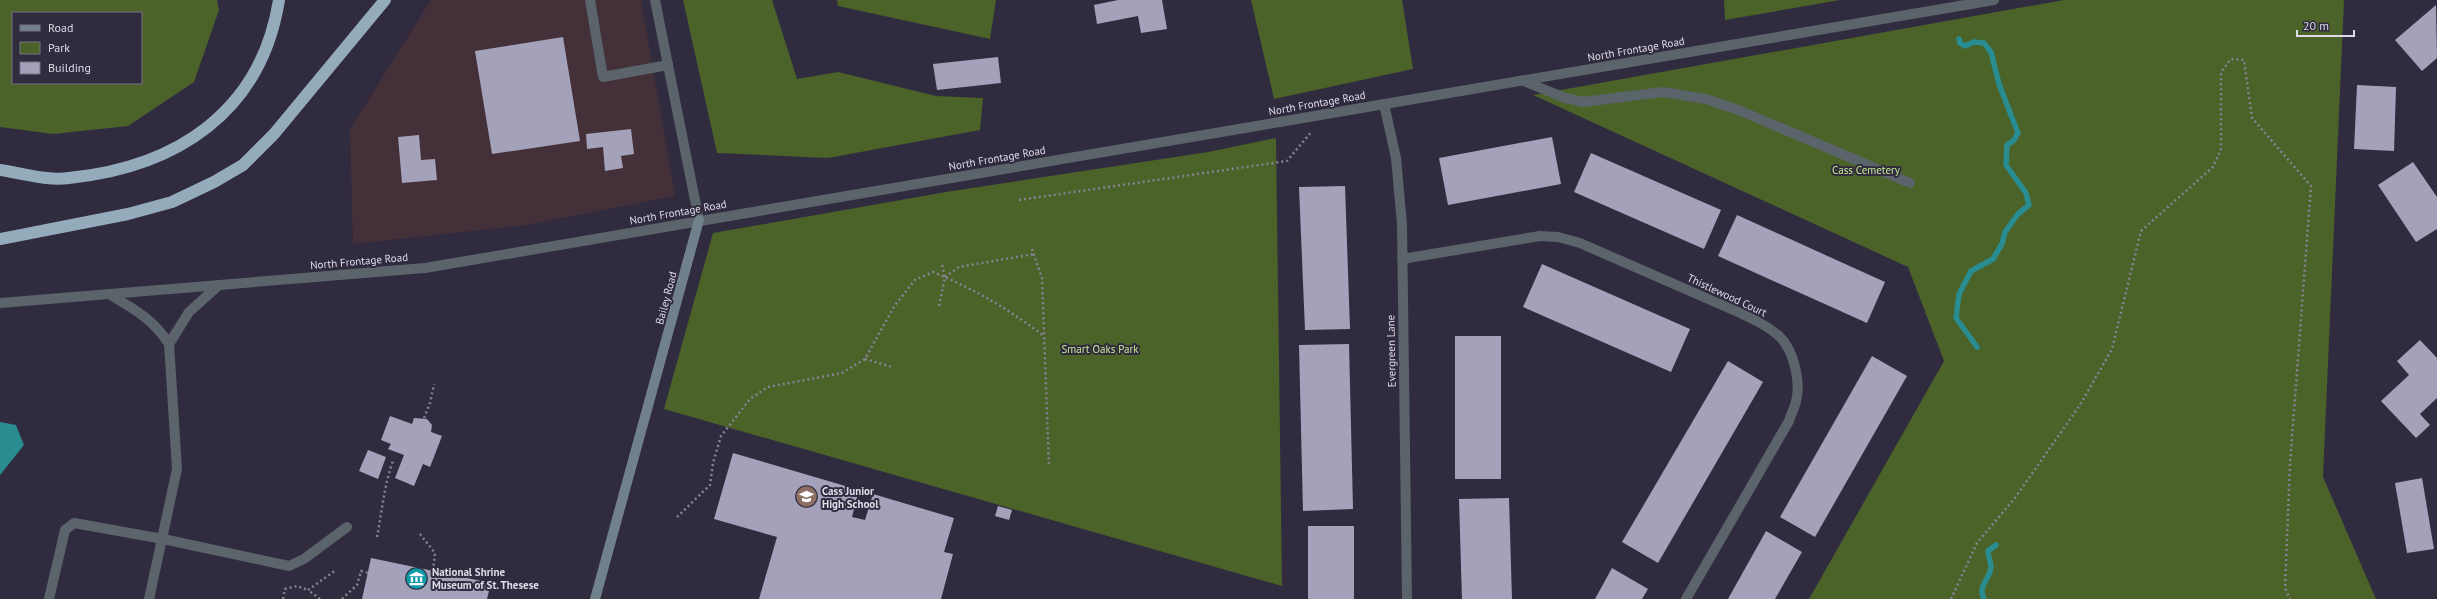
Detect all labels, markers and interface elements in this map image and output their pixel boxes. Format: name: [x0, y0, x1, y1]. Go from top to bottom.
legend: [12, 12, 142, 84]
scale bar: [2297, 12, 2354, 38]
text: 20 m: [2303, 18, 2329, 33]
text: Road: [48, 20, 73, 35]
street label: North Frontage Road: [1586, 34, 1686, 64]
text: Park: [48, 40, 70, 55]
text: Building: [48, 60, 91, 75]
street label: North Frontage Road: [1267, 88, 1367, 118]
street label: North Frontage Road: [947, 143, 1047, 173]
park label: Cass Cemetery: [1832, 163, 1901, 177]
street label: North Frontage Road: [628, 197, 728, 227]
street label: North Frontage Road: [309, 250, 409, 272]
street label: Bailey Road: [652, 270, 680, 326]
street label: Thistlewood Court: [1685, 270, 1769, 320]
street label: Evergreen Lane: [1383, 314, 1399, 387]
park label: Smart Oaks Park: [1061, 342, 1139, 356]
school or university icon: Cass Junior High School: [793, 484, 819, 510]
place label: Cass Junior High School: [822, 484, 879, 511]
museum icon: National Shrine Museum of St. Thesese: [403, 565, 429, 591]
place label: National Shrine Museum of St. Thesese: [432, 565, 539, 592]

